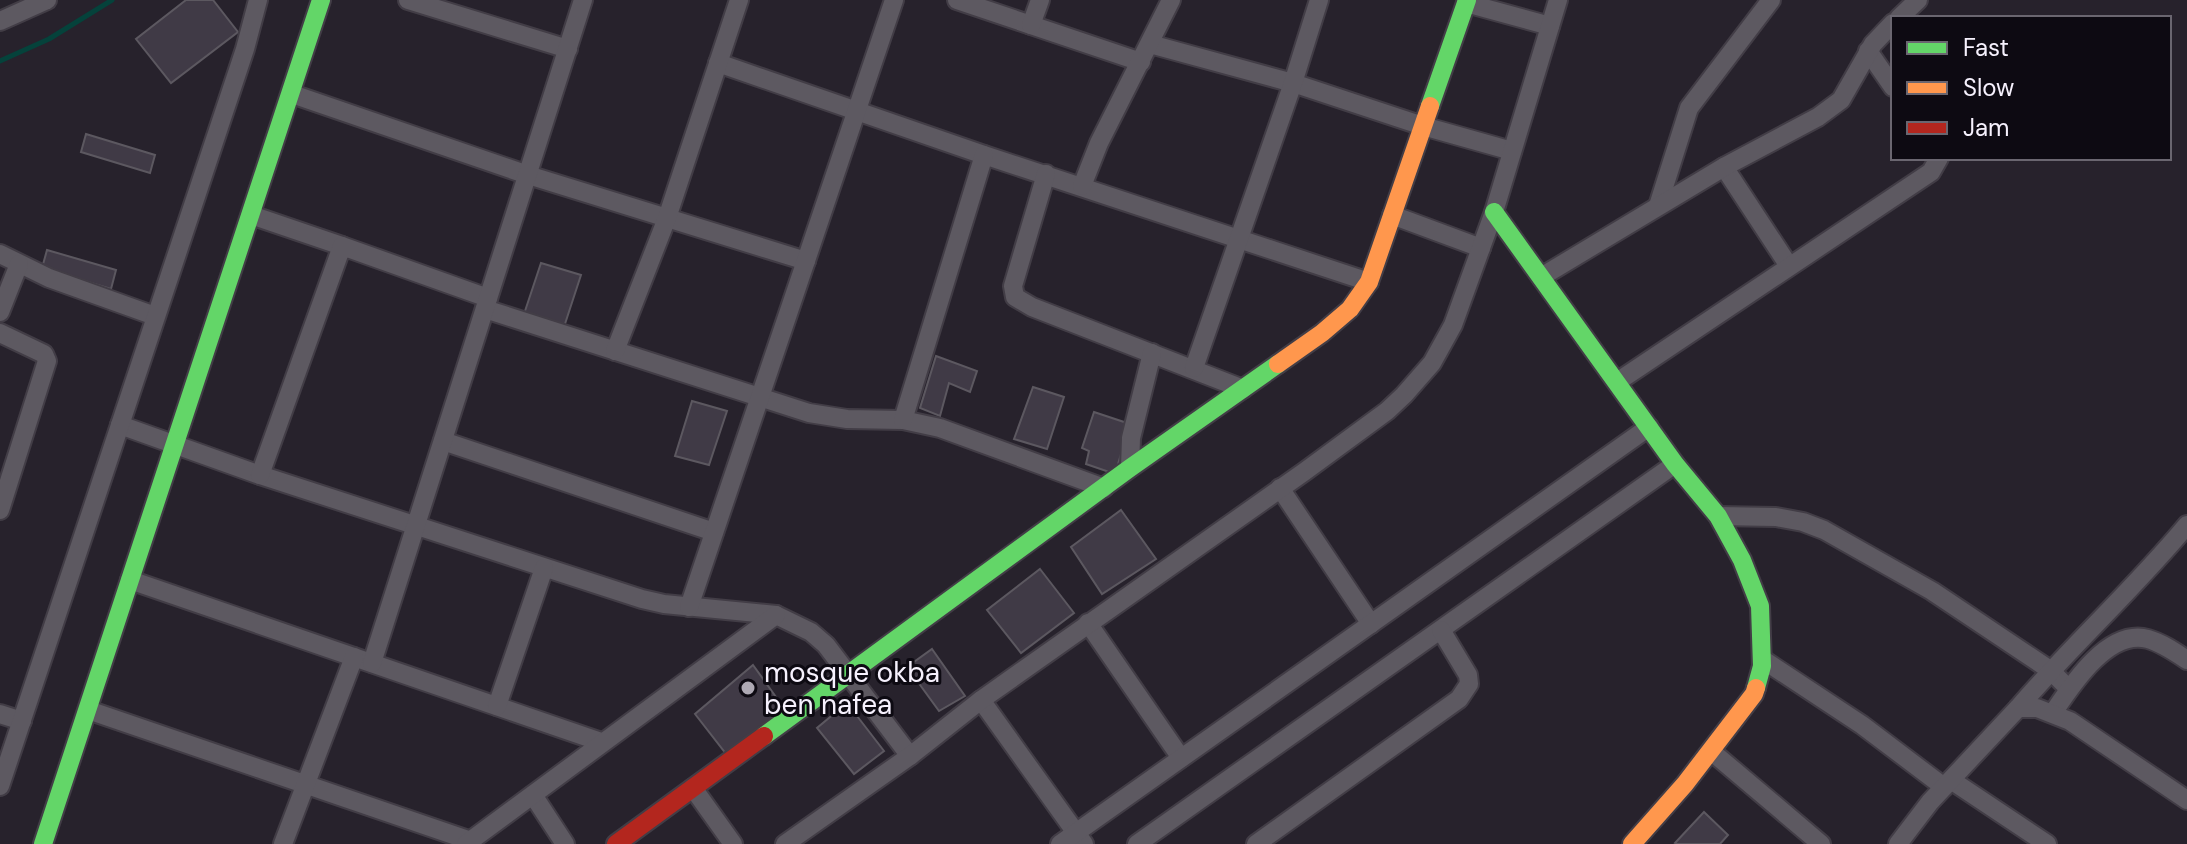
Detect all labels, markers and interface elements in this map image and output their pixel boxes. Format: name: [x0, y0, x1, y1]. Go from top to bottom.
legend: [1891, 16, 2171, 160]
text: Fast: [1963, 32, 2009, 63]
text: Slow: [1963, 72, 2014, 103]
text: Jam: [1963, 112, 2009, 143]
place label: mosque okba ben nafea: [764, 654, 940, 723]
marker: mosque okba ben nafea: [739, 679, 757, 697]

